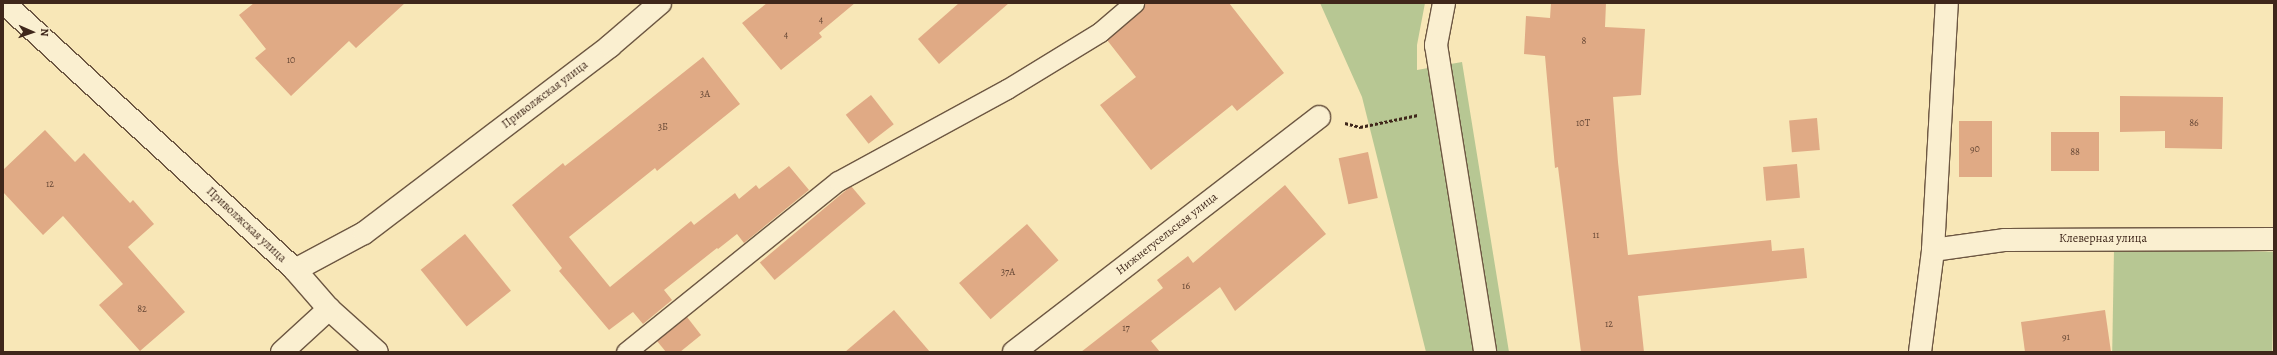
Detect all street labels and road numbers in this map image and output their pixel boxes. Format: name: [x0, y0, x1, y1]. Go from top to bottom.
street label: Приволжская улица: [499, 58, 591, 132]
street label: Приволжская улица: [203, 184, 289, 266]
street label: Нижнегусельская улица: [1113, 190, 1221, 278]
street label: Клеверная улица: [2059, 232, 2147, 246]

